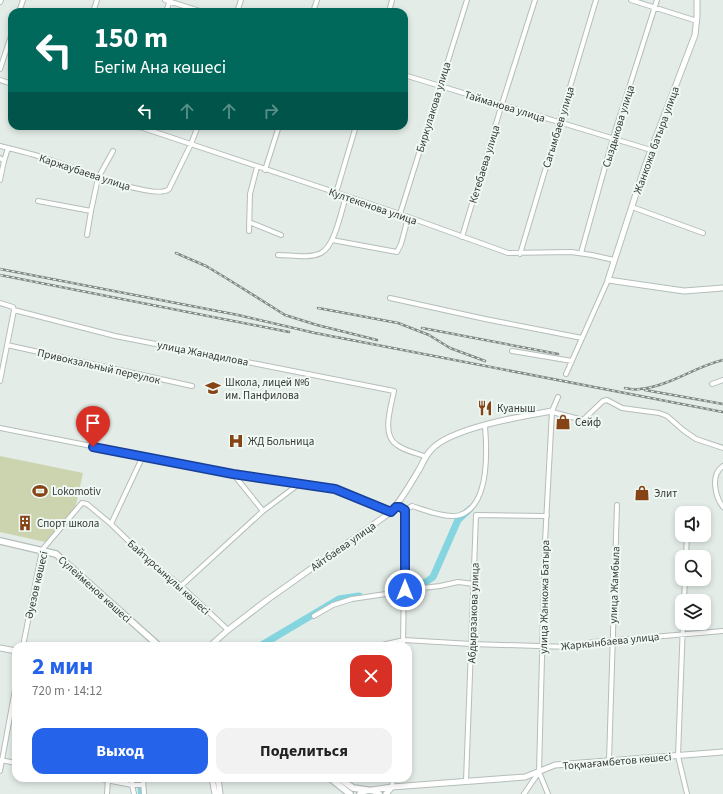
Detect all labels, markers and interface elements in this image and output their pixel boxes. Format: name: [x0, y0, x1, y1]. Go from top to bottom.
text: 150 m: [94, 18, 168, 58]
icon: left: [28, 24, 80, 76]
text: Бегім Ана көшесі: [94, 55, 226, 80]
street label: Биркулакова улица: [413, 60, 454, 154]
street label: Сыздыкова улица: [599, 83, 638, 169]
street label: Жанкожа батыра улица: [630, 84, 683, 196]
street label: Сагымбаев улица: [539, 85, 578, 170]
street label: Тайманова улица: [463, 87, 547, 126]
icon: left: [134, 100, 156, 122]
icon: ahead: [176, 100, 198, 122]
icon: ahead: [218, 100, 240, 122]
icon: right: [260, 100, 282, 122]
street label: Кетебаева улица: [465, 123, 503, 205]
street label: Каржаубаева улица: [37, 151, 132, 194]
street label: Култекенова улица: [327, 184, 419, 229]
street label: улица Жанадилова: [156, 337, 250, 370]
street label: Привокзальный переулок: [36, 345, 162, 388]
place label: Школа, лицей №6 им. Панфилова: [225, 375, 310, 403]
school or university icon: Школа, лицей №6 им. Панфилова: [204, 379, 222, 397]
restaurant icon: Куаныш: [476, 399, 494, 417]
place label: Куаныш: [497, 401, 535, 416]
pin: [76, 406, 110, 447]
icon: arrive: [82, 412, 104, 434]
shop icon: Сейф: [554, 413, 572, 431]
place label: Сейф: [575, 415, 601, 430]
hospital icon: ЖД Больница: [227, 432, 245, 450]
place label: ЖД Больница: [248, 434, 314, 449]
sports icon: Lokomotiv: [31, 482, 49, 500]
place label: Lokomotiv: [52, 484, 101, 499]
shop icon: Элит: [633, 484, 651, 502]
place label: Элит: [654, 486, 677, 501]
map controls: [675, 506, 711, 630]
button: sound: [675, 506, 711, 542]
building icon: Спорт школа: [16, 514, 34, 532]
place label: Спорт школа: [37, 516, 99, 531]
street label: Айтбаева улица: [308, 518, 379, 574]
street label: Байтұрсынұлы көшесі: [124, 536, 213, 619]
street label: улица Жанкожа Батыра: [536, 540, 553, 654]
street label: улица Жамбыла: [606, 546, 623, 624]
street label: Әуезов көшесі: [21, 550, 52, 620]
button: search: [675, 550, 711, 586]
street label: Сүлейменов көшесі: [55, 552, 134, 626]
street label: Абдыразакова улица: [464, 562, 483, 664]
position arrow: [384, 569, 426, 611]
button: layers: [675, 594, 711, 630]
street label: Жаркынбаева улица: [560, 629, 660, 654]
text: 2 мин: [32, 649, 93, 684]
button: close: [350, 655, 392, 697]
text: 720 m · 14:12: [32, 682, 102, 700]
button: Выход: [32, 728, 208, 774]
button: Поделиться: [216, 728, 392, 774]
street label: Тоқмағамбетов көшесі: [562, 749, 672, 774]

